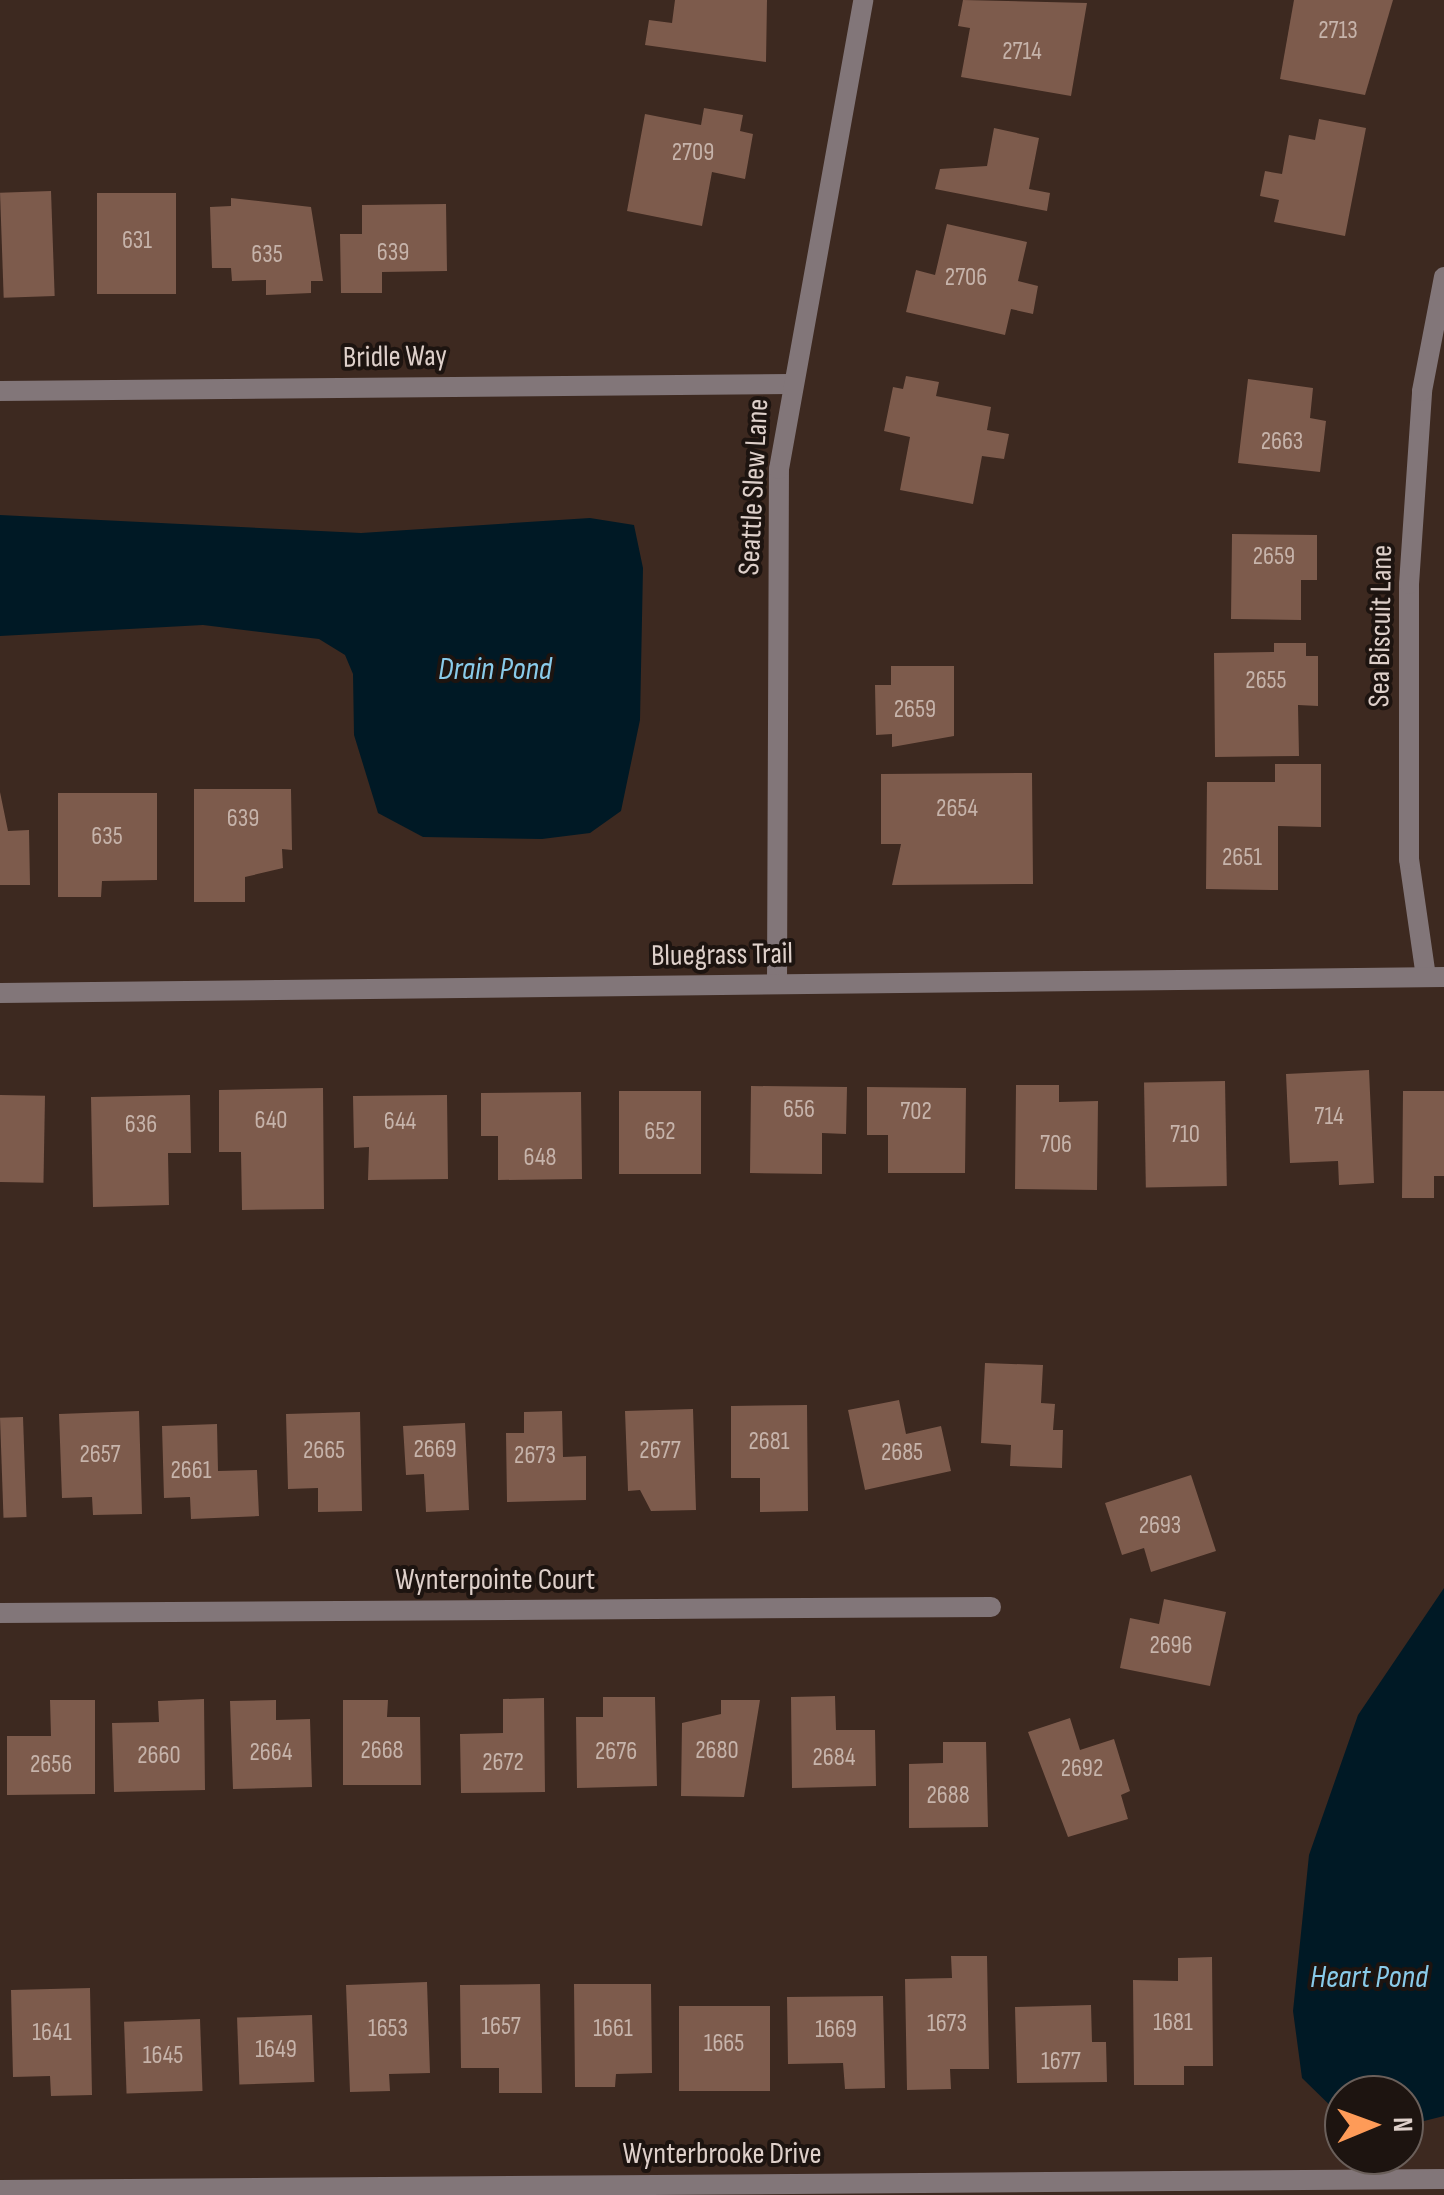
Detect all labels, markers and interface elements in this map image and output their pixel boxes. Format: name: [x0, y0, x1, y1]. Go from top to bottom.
house number: 2713: [1318, 16, 1358, 46]
house number: 2714: [1002, 37, 1042, 67]
house number: 2709: [672, 138, 714, 168]
house number: 631: [122, 226, 152, 256]
house number: 639: [377, 238, 409, 268]
house number: 635: [251, 240, 283, 270]
house number: 2706: [945, 263, 987, 293]
street label: Bridle Way: [343, 338, 447, 376]
street label: Seattle Slew Lane: [731, 398, 777, 576]
house number: 2663: [1261, 427, 1303, 457]
house number: 2659: [1253, 542, 1295, 572]
street label: Sea Biscuit Lane: [1362, 544, 1400, 708]
water label: Drain Pond: [438, 651, 552, 689]
house number: 2655: [1245, 666, 1287, 696]
house number: 2659: [894, 695, 936, 725]
house number: 2654: [936, 794, 978, 824]
house number: 639: [227, 804, 259, 834]
house number: 635: [91, 822, 123, 852]
house number: 2651: [1222, 843, 1262, 873]
street label: Bluegrass Trail: [651, 936, 793, 974]
house number: 656: [783, 1095, 815, 1125]
house number: 702: [900, 1097, 932, 1127]
house number: 714: [1314, 1102, 1344, 1132]
house number: 640: [255, 1106, 287, 1136]
house number: 644: [384, 1107, 416, 1137]
house number: 636: [125, 1110, 157, 1140]
house number: 652: [644, 1117, 676, 1147]
house number: 710: [1170, 1120, 1200, 1150]
house number: 706: [1040, 1130, 1072, 1160]
house number: 648: [524, 1143, 556, 1173]
house number: 2681: [749, 1427, 789, 1457]
house number: 2669: [413, 1435, 457, 1465]
house number: 2665: [303, 1436, 345, 1466]
house number: 2677: [639, 1436, 681, 1466]
house number: 2685: [881, 1438, 923, 1468]
house number: 2657: [79, 1440, 121, 1470]
house number: 2673: [514, 1441, 556, 1471]
house number: 2661: [171, 1456, 211, 1486]
house number: 2693: [1139, 1511, 1181, 1541]
street label: Wynterpointe Court: [395, 1562, 595, 1598]
house number: 2696: [1149, 1631, 1193, 1661]
house number: 2668: [360, 1736, 404, 1766]
house number: 2680: [695, 1736, 739, 1766]
house number: 2676: [595, 1737, 637, 1767]
house number: 2664: [249, 1738, 293, 1768]
house number: 2660: [137, 1741, 181, 1771]
house number: 2684: [812, 1743, 856, 1773]
house number: 2672: [482, 1748, 524, 1778]
house number: 2656: [30, 1750, 72, 1780]
house number: 2692: [1061, 1754, 1103, 1784]
house number: 2688: [926, 1781, 970, 1811]
water label: Heart Pond: [1310, 1959, 1428, 1997]
house number: 1681: [1153, 2008, 1193, 2038]
house number: 1673: [927, 2009, 967, 2039]
house number: 1657: [481, 2012, 521, 2042]
house number: 1653: [368, 2014, 408, 2044]
house number: 1661: [593, 2014, 633, 2044]
house number: 1669: [815, 2015, 857, 2045]
house number: 1641: [32, 2018, 72, 2048]
house number: 1665: [704, 2029, 744, 2059]
house number: 1649: [255, 2035, 297, 2065]
house number: 1645: [143, 2041, 183, 2071]
house number: 1677: [1041, 2047, 1081, 2077]
north arrow: [1324, 2075, 1424, 2175]
text: N: [1386, 2117, 1419, 2132]
street label: Wynterbrooke Drive: [622, 2136, 822, 2172]

